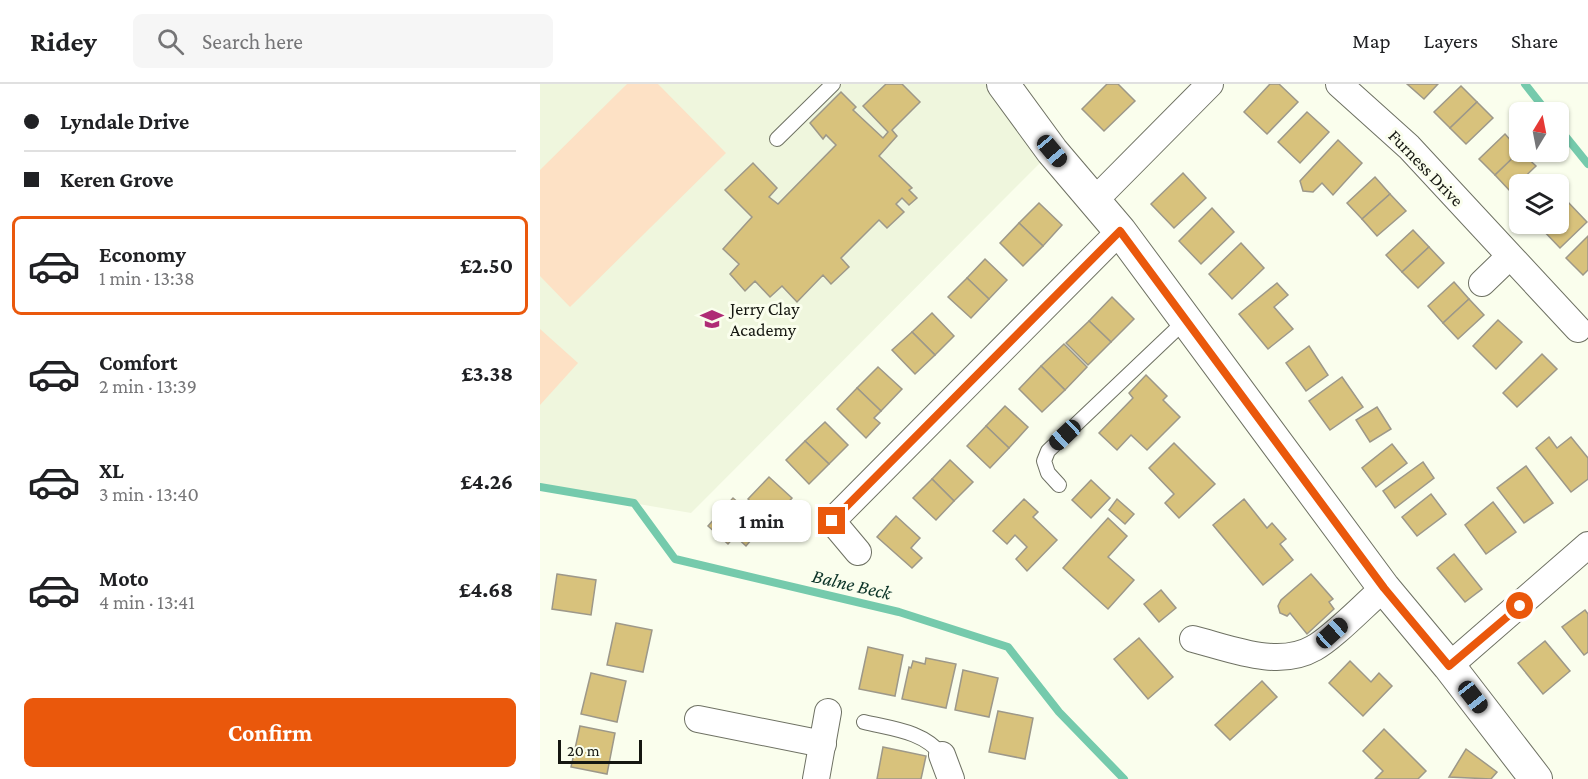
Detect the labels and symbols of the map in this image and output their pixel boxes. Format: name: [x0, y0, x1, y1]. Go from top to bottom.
north arrow: [1509, 102, 1569, 162]
street label: Furness Drive: [1384, 126, 1468, 211]
car: [1034, 131, 1070, 171]
place label: Jerry Clay Academy: [728, 299, 800, 340]
school or university icon: Jerry Clay Academy: [699, 306, 725, 332]
car: [1046, 416, 1084, 454]
callout: 1 min: [712, 500, 811, 542]
route end: [818, 507, 845, 534]
water label: Balne Beck: [810, 564, 895, 604]
route start: [1506, 592, 1533, 619]
car: [1313, 614, 1351, 652]
car: [1455, 677, 1491, 717]
scale bar: [558, 737, 642, 764]

